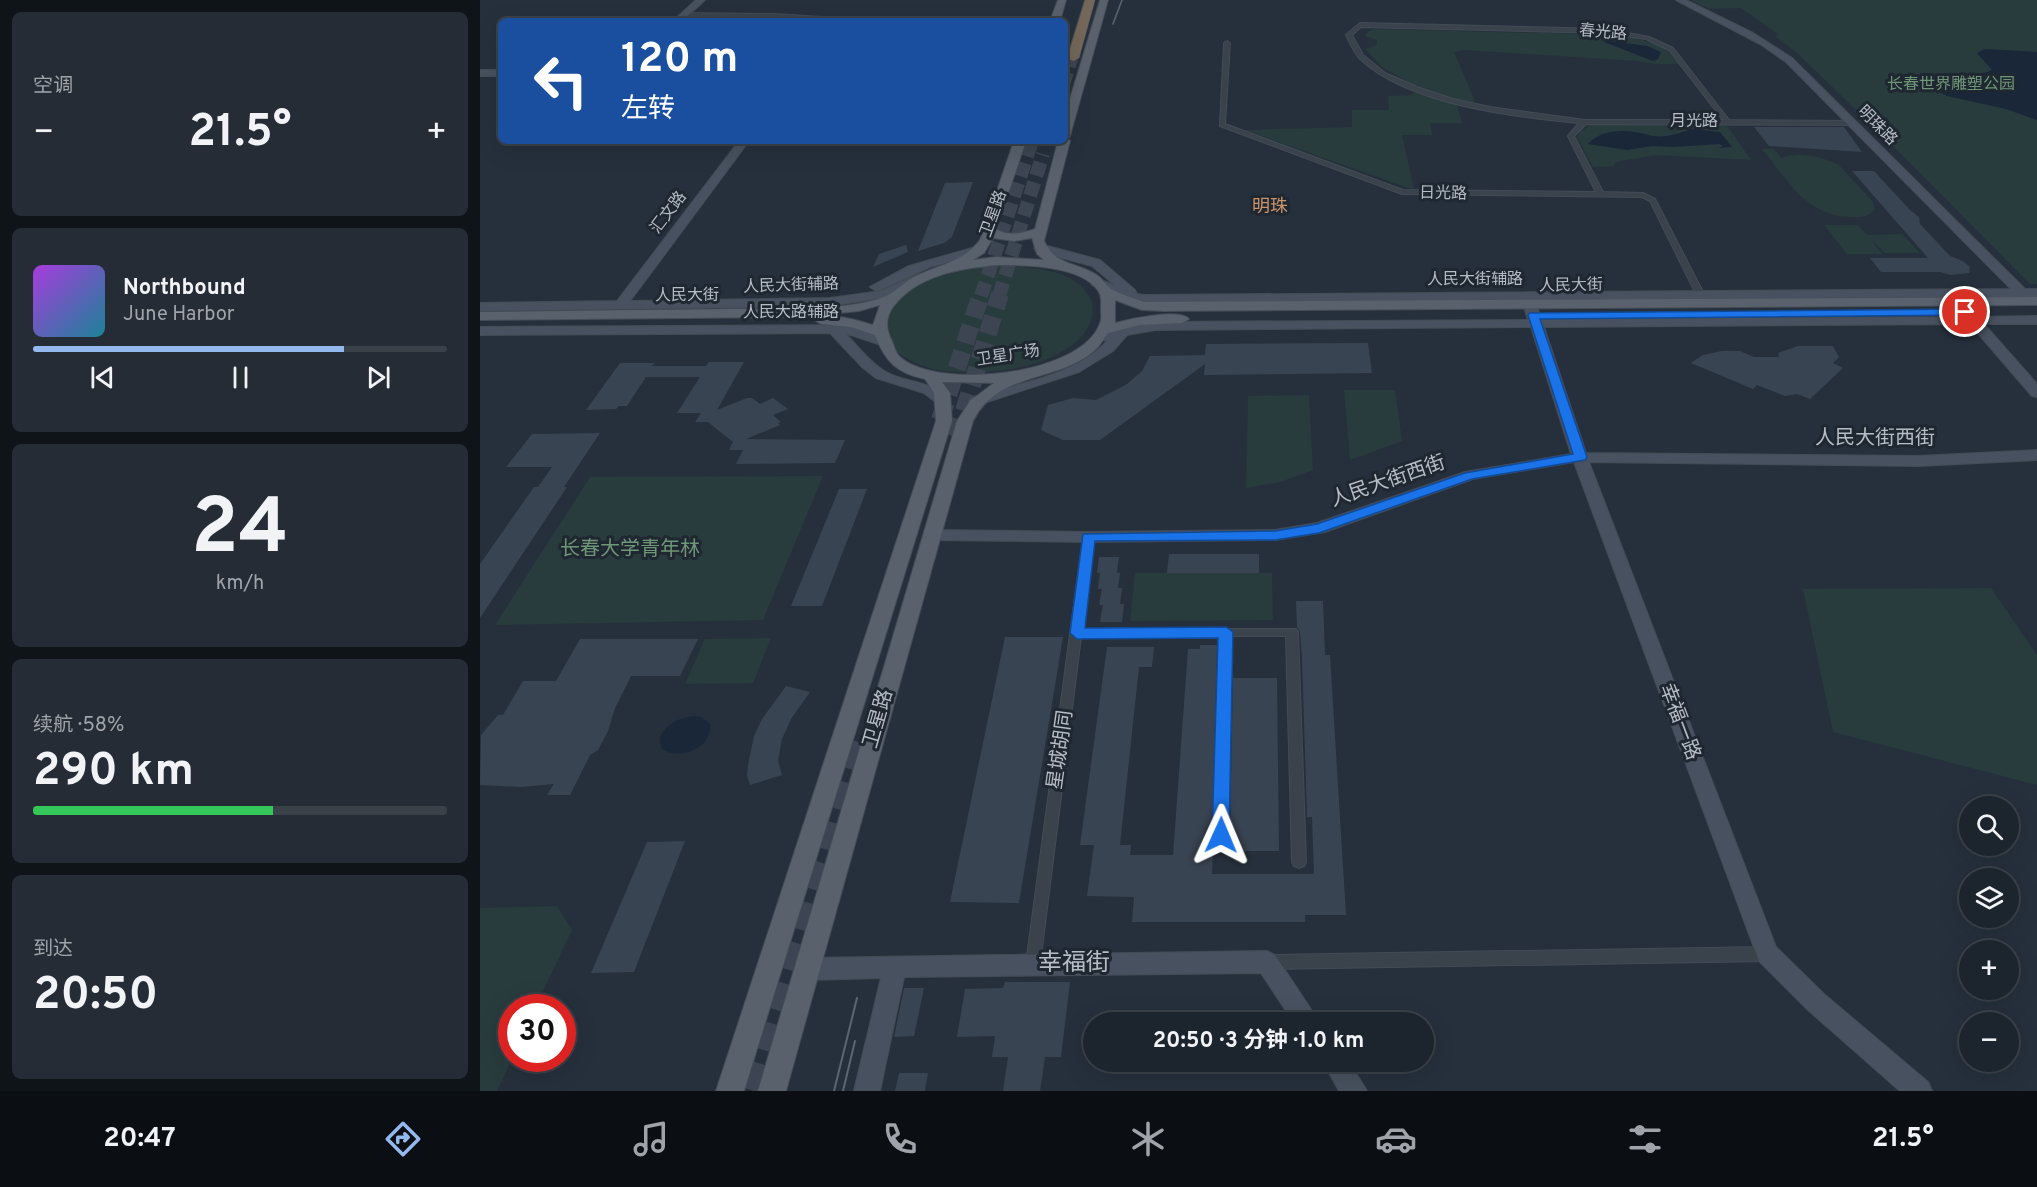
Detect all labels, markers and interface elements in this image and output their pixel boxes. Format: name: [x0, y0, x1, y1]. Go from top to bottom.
street label: 春光路: [1578, 21, 1628, 45]
text: 120 m: [621, 34, 738, 87]
icon: left: [522, 42, 600, 120]
text: 空调: [33, 74, 73, 100]
park label: 长春世界雕塑公园: [1887, 75, 2015, 95]
text: 左转: [621, 93, 675, 127]
street label: 明珠路: [1853, 102, 1901, 150]
text: 21.5°: [189, 105, 291, 162]
street label: 月光路: [1670, 112, 1718, 132]
text: −: [33, 113, 54, 155]
text: +: [426, 113, 447, 155]
street label: 日光路: [1419, 184, 1467, 204]
street label: 汇文路: [647, 188, 691, 238]
street label: 卫星路: [976, 188, 1012, 240]
district label: 明珠: [1252, 196, 1288, 219]
street label: 人民大街辅路: [1427, 270, 1523, 290]
street label: 人民大街辅路: [743, 274, 839, 298]
text: Northbound: [123, 275, 246, 302]
street label: 人民大街: [1539, 275, 1603, 297]
street label: 人民大街: [655, 286, 719, 306]
pin: [1939, 286, 1990, 337]
icon: arrive: [1948, 295, 1981, 328]
text: June Harbor: [123, 302, 235, 328]
street label: 人民大路辅路: [743, 303, 839, 323]
street label: 卫星广场: [975, 341, 1041, 371]
icon: previous: [86, 361, 119, 394]
icon: pause: [224, 361, 257, 394]
icon: next: [362, 361, 395, 394]
street label: 人民大街西街: [1815, 426, 1935, 452]
street label: 人民大街西街: [1327, 450, 1449, 514]
text: 24: [191, 482, 289, 581]
park label: 长春大学青年林: [560, 537, 700, 563]
text: km/h: [216, 571, 264, 597]
street label: 幸福一路: [1653, 680, 1705, 764]
street label: 卫星路: [858, 687, 900, 751]
street label: 星城胡同: [1043, 709, 1079, 791]
text: 续航 · 58%: [33, 713, 124, 739]
text: 290 km: [33, 744, 194, 801]
map controls: [1959, 796, 2019, 1072]
button: search: [1959, 796, 2019, 856]
position arrow: [1189, 803, 1253, 867]
button: layers: [1959, 868, 2019, 928]
text: 到达: [33, 937, 73, 963]
button: +: [1959, 940, 2019, 1000]
street label: 幸福街: [1038, 949, 1110, 979]
text: 20:50: [33, 968, 158, 1025]
speed limit sign: 30: [498, 994, 576, 1072]
button: −: [1959, 1012, 2019, 1072]
text: 20:50 · 3 分钟 · 1.0 km: [1153, 1028, 1364, 1055]
icon: directions: [382, 1118, 424, 1160]
icon: music: [630, 1118, 672, 1160]
icon: phone: [879, 1118, 921, 1160]
icon: climate: [1127, 1118, 1169, 1160]
icon: car: [1375, 1118, 1417, 1160]
icon: filters: [1624, 1118, 1666, 1160]
text: 20:47: [103, 1122, 176, 1156]
text: 21.5°: [1872, 1122, 1934, 1156]

